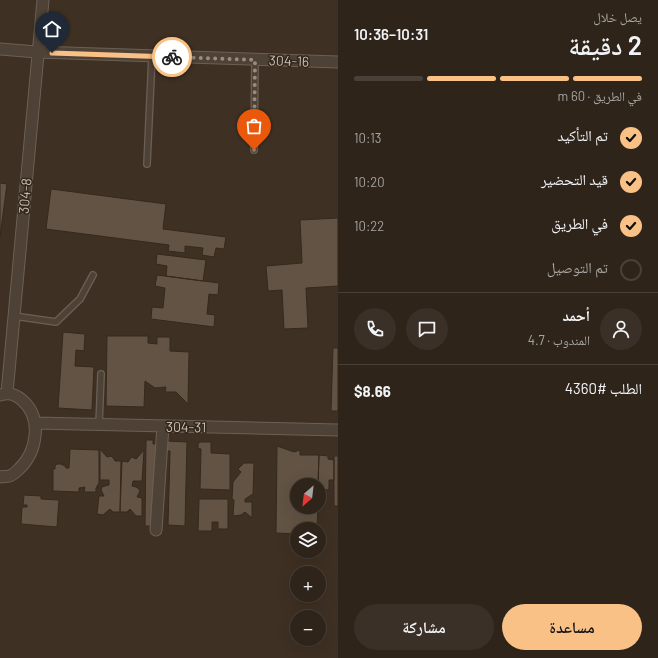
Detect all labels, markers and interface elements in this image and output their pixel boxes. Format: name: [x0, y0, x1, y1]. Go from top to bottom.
text: يصل خلال: [593, 9, 642, 25]
pin: [35, 12, 69, 53]
icon: home: [41, 18, 63, 40]
text: 10:31–10:36: [354, 25, 428, 43]
text: 2 دقيقة: [568, 29, 642, 60]
courier: [152, 37, 192, 77]
icon: bike: [161, 46, 183, 68]
street label: 304-16: [268, 51, 310, 70]
text: في الطريق · 60 m: [558, 88, 642, 104]
pin: [237, 109, 271, 150]
icon: bag: [243, 115, 265, 137]
text: تم التأكيد: [557, 126, 608, 144]
icon: check: [620, 127, 642, 149]
text: 10:13: [354, 130, 382, 146]
text: قيد التحضير: [541, 170, 608, 188]
icon: check: [620, 171, 642, 193]
text: 10:20: [354, 174, 385, 190]
street label: 304-8: [14, 177, 35, 214]
text: في الطريق: [551, 214, 608, 232]
icon: check: [620, 215, 642, 237]
text: 10:22: [354, 218, 384, 234]
text: تم التوصيل: [547, 258, 608, 276]
text: أحمد: [563, 306, 590, 324]
button: phone: [354, 308, 396, 350]
button: chat: [406, 308, 448, 350]
button: person: [600, 308, 642, 350]
text: المندوب · 4.7: [528, 332, 590, 348]
text: الطلب #4360: [565, 379, 642, 397]
text: $8.66: [354, 382, 391, 400]
street label: 304-31: [166, 418, 206, 435]
north arrow: [290, 478, 326, 514]
map controls: [290, 478, 326, 646]
button: layers: [290, 522, 326, 558]
button: +: [290, 566, 326, 602]
button: مشاركة: [354, 604, 494, 650]
button: مساعدة: [502, 604, 642, 650]
button: −: [290, 610, 326, 646]

